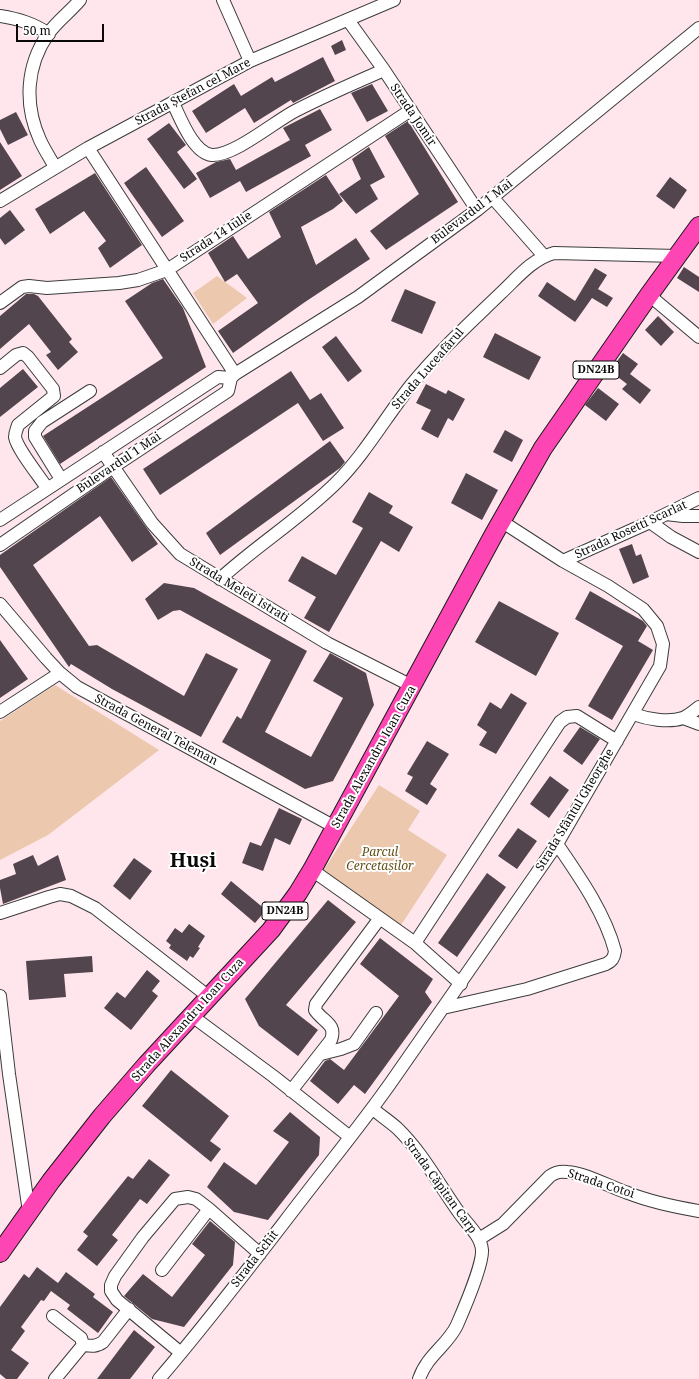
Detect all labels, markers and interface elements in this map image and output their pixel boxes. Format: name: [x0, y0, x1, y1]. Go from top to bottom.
scale bar: [18, 16, 106, 42]
text: 50 m: [23, 22, 51, 39]
street label: Strada Ștefan cel Mare: [133, 55, 253, 129]
street label: Strada Jomir: [387, 81, 439, 149]
street label: Bulevardul 1 Mai: [428, 177, 516, 247]
street label: Strada 14 Iulie: [177, 208, 255, 266]
street label: Strada Luceafărul: [389, 326, 467, 412]
road number: DN24B: [573, 361, 619, 379]
street label: Bulevardul 1 Mai: [74, 429, 164, 497]
street label: Strada Rosetti Scarlat: [573, 498, 689, 562]
street label: Strada Meleti Istrati: [187, 555, 291, 625]
street label: Strada Alexandru Ioan Cuza: [329, 683, 419, 831]
street label: Strada General Teleman: [92, 691, 220, 769]
street label: Strada Sfântul Gheorghe: [533, 746, 617, 874]
park label: Parcul Cercetașilor: [346, 846, 414, 874]
district label: Huși: [170, 849, 216, 873]
road number: DN24B: [262, 902, 308, 920]
street label: Strada Alexandru Ioan Cuza: [129, 955, 247, 1085]
street label: Strada Căpitan Carp: [401, 1135, 479, 1237]
street label: Strada Cotoi: [566, 1166, 636, 1202]
street label: Strada Schit: [228, 1228, 282, 1290]

